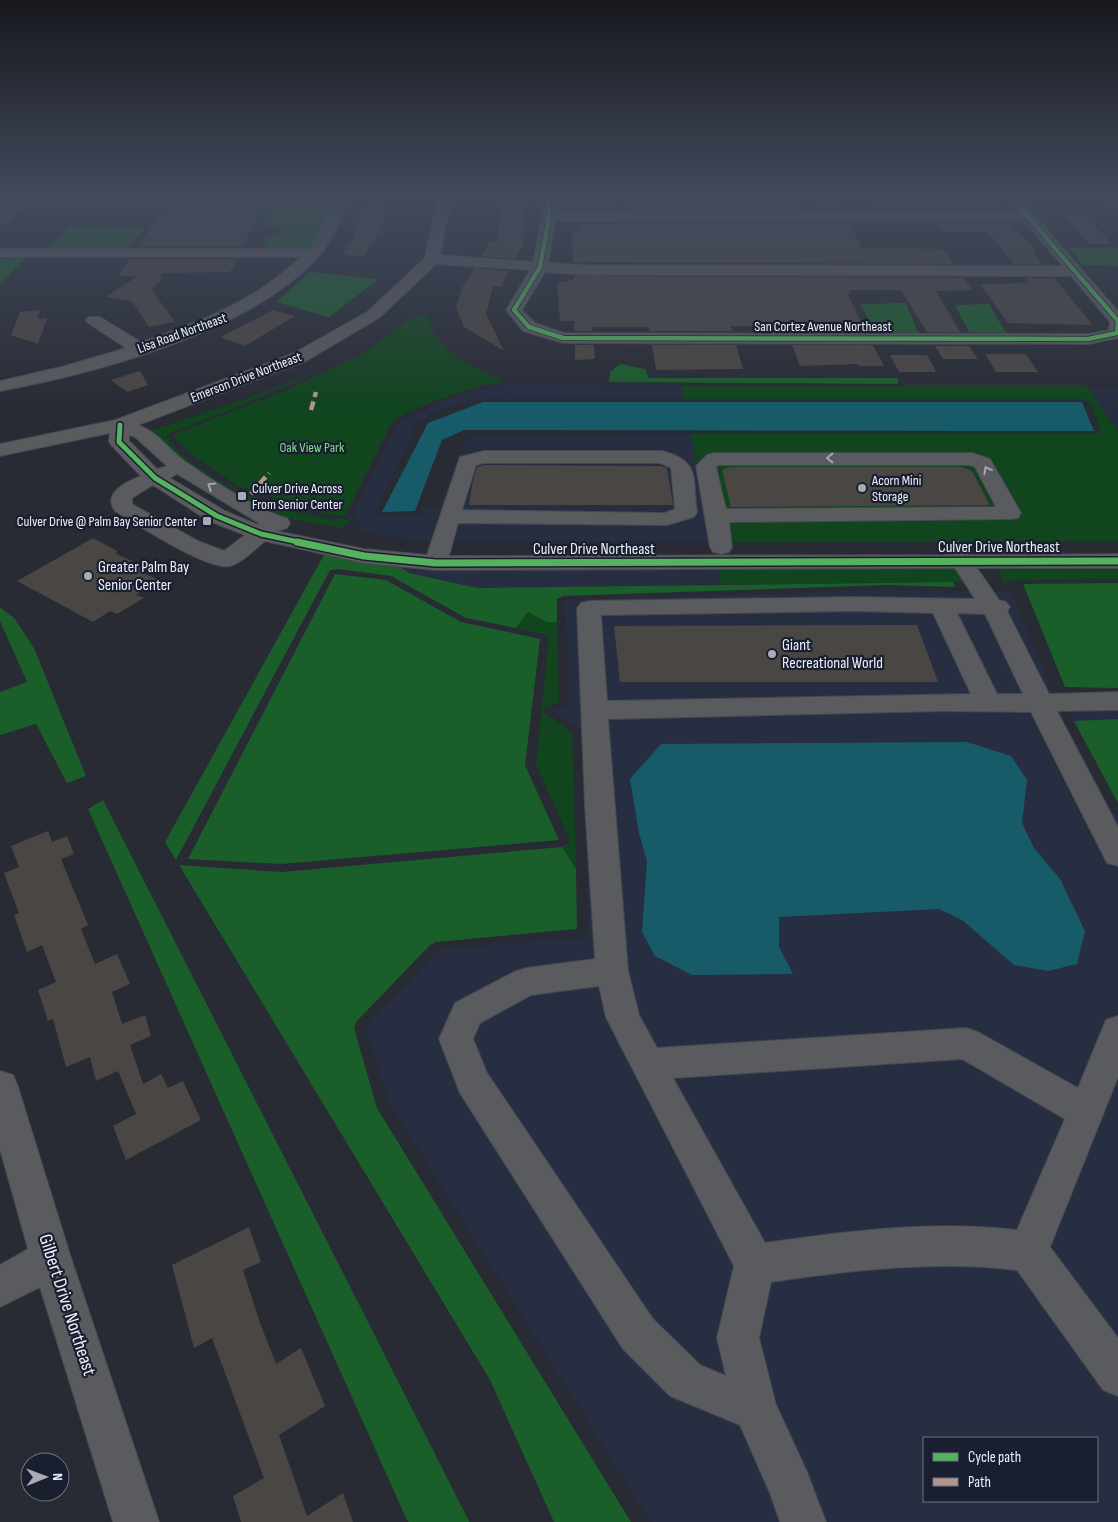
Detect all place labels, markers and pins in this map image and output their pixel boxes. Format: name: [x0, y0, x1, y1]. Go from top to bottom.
place label: Acorn Mini Storage: [871, 472, 921, 505]
place label: Culver Drive Across From Senior Center: [252, 480, 343, 513]
marker: Acorn Mini Storage: [856, 482, 868, 494]
marker: Culver Drive Across From Senior Center: [236, 490, 248, 502]
place label: Culver Drive @ Palm Bay Senior Center: [17, 513, 197, 530]
marker: Culver Drive @ Palm Bay Senior Center: [201, 515, 213, 527]
place label: Greater Palm Bay Senior Center: [98, 558, 189, 595]
marker: Greater Palm Bay Senior Center: [82, 570, 94, 582]
place label: Giant Recreational World: [782, 636, 883, 673]
marker: Giant Recreational World: [766, 648, 778, 660]

